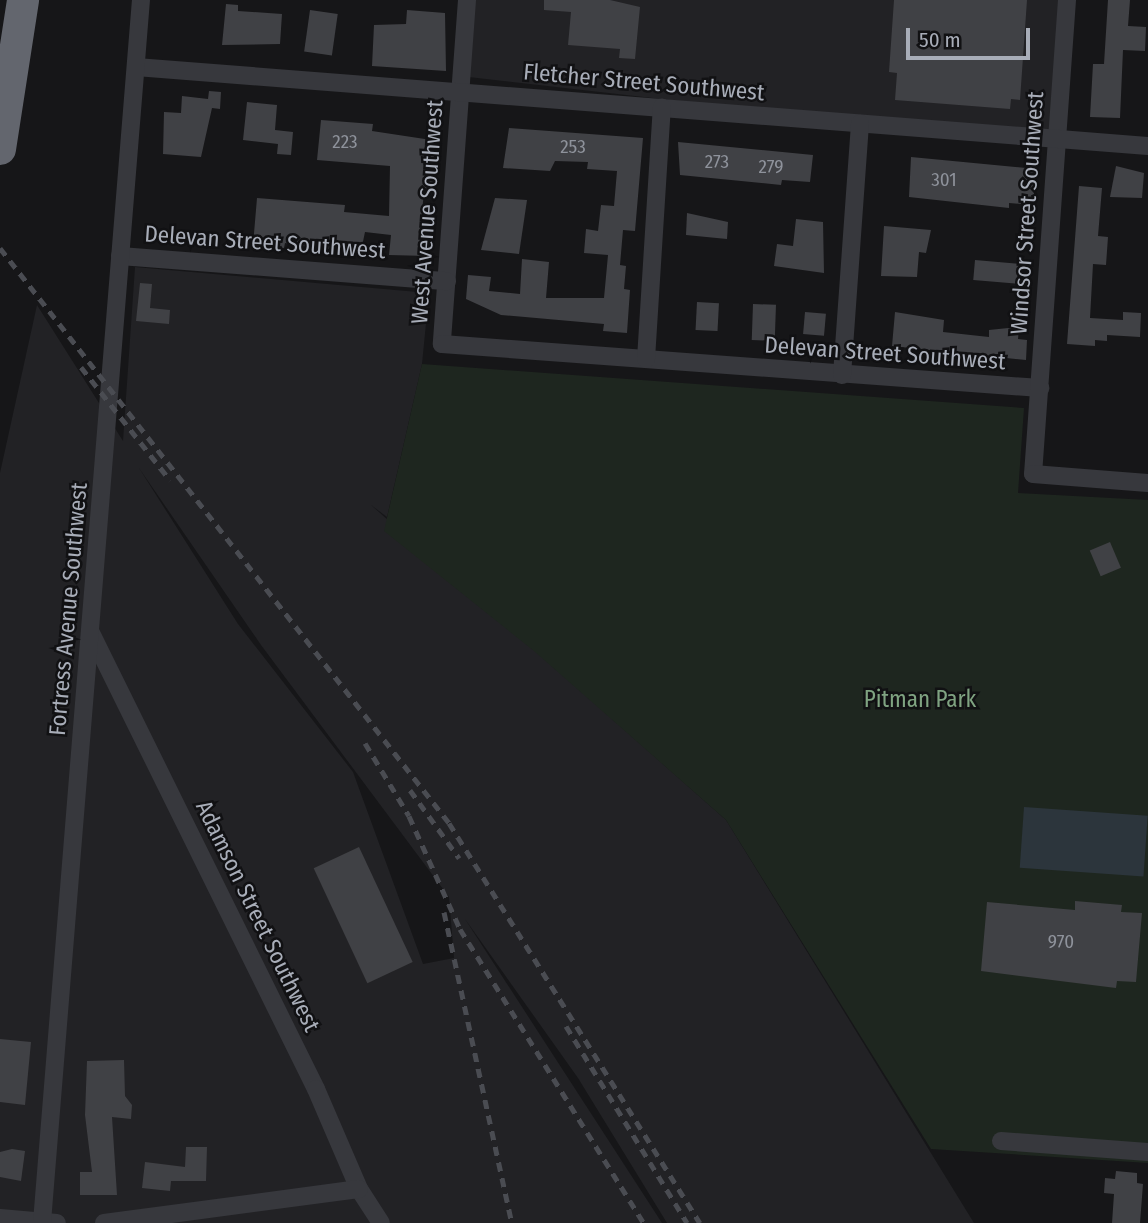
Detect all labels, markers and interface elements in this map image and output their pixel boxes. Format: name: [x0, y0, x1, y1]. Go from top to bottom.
scale bar: [910, 14, 1034, 58]
text: 50 m: [919, 27, 961, 53]
street label: Fletcher Street Southwest: [522, 58, 766, 106]
street label: Windsor Street Southwest: [1005, 90, 1049, 336]
street label: West Avenue Southwest: [405, 99, 449, 325]
house number: 223: [332, 131, 358, 153]
house number: 253: [560, 136, 586, 158]
house number: 273: [705, 151, 729, 173]
house number: 279: [759, 156, 783, 178]
house number: 301: [931, 169, 957, 191]
street label: Delevan Street Southwest: [144, 220, 386, 264]
street label: Delevan Street Southwest: [764, 331, 1006, 375]
street label: Fortress Avenue Southwest: [43, 481, 93, 737]
park label: Pitman Park: [864, 685, 976, 713]
street label: Adamson Street Southwest: [190, 796, 326, 1036]
house number: 970: [1048, 931, 1074, 953]

